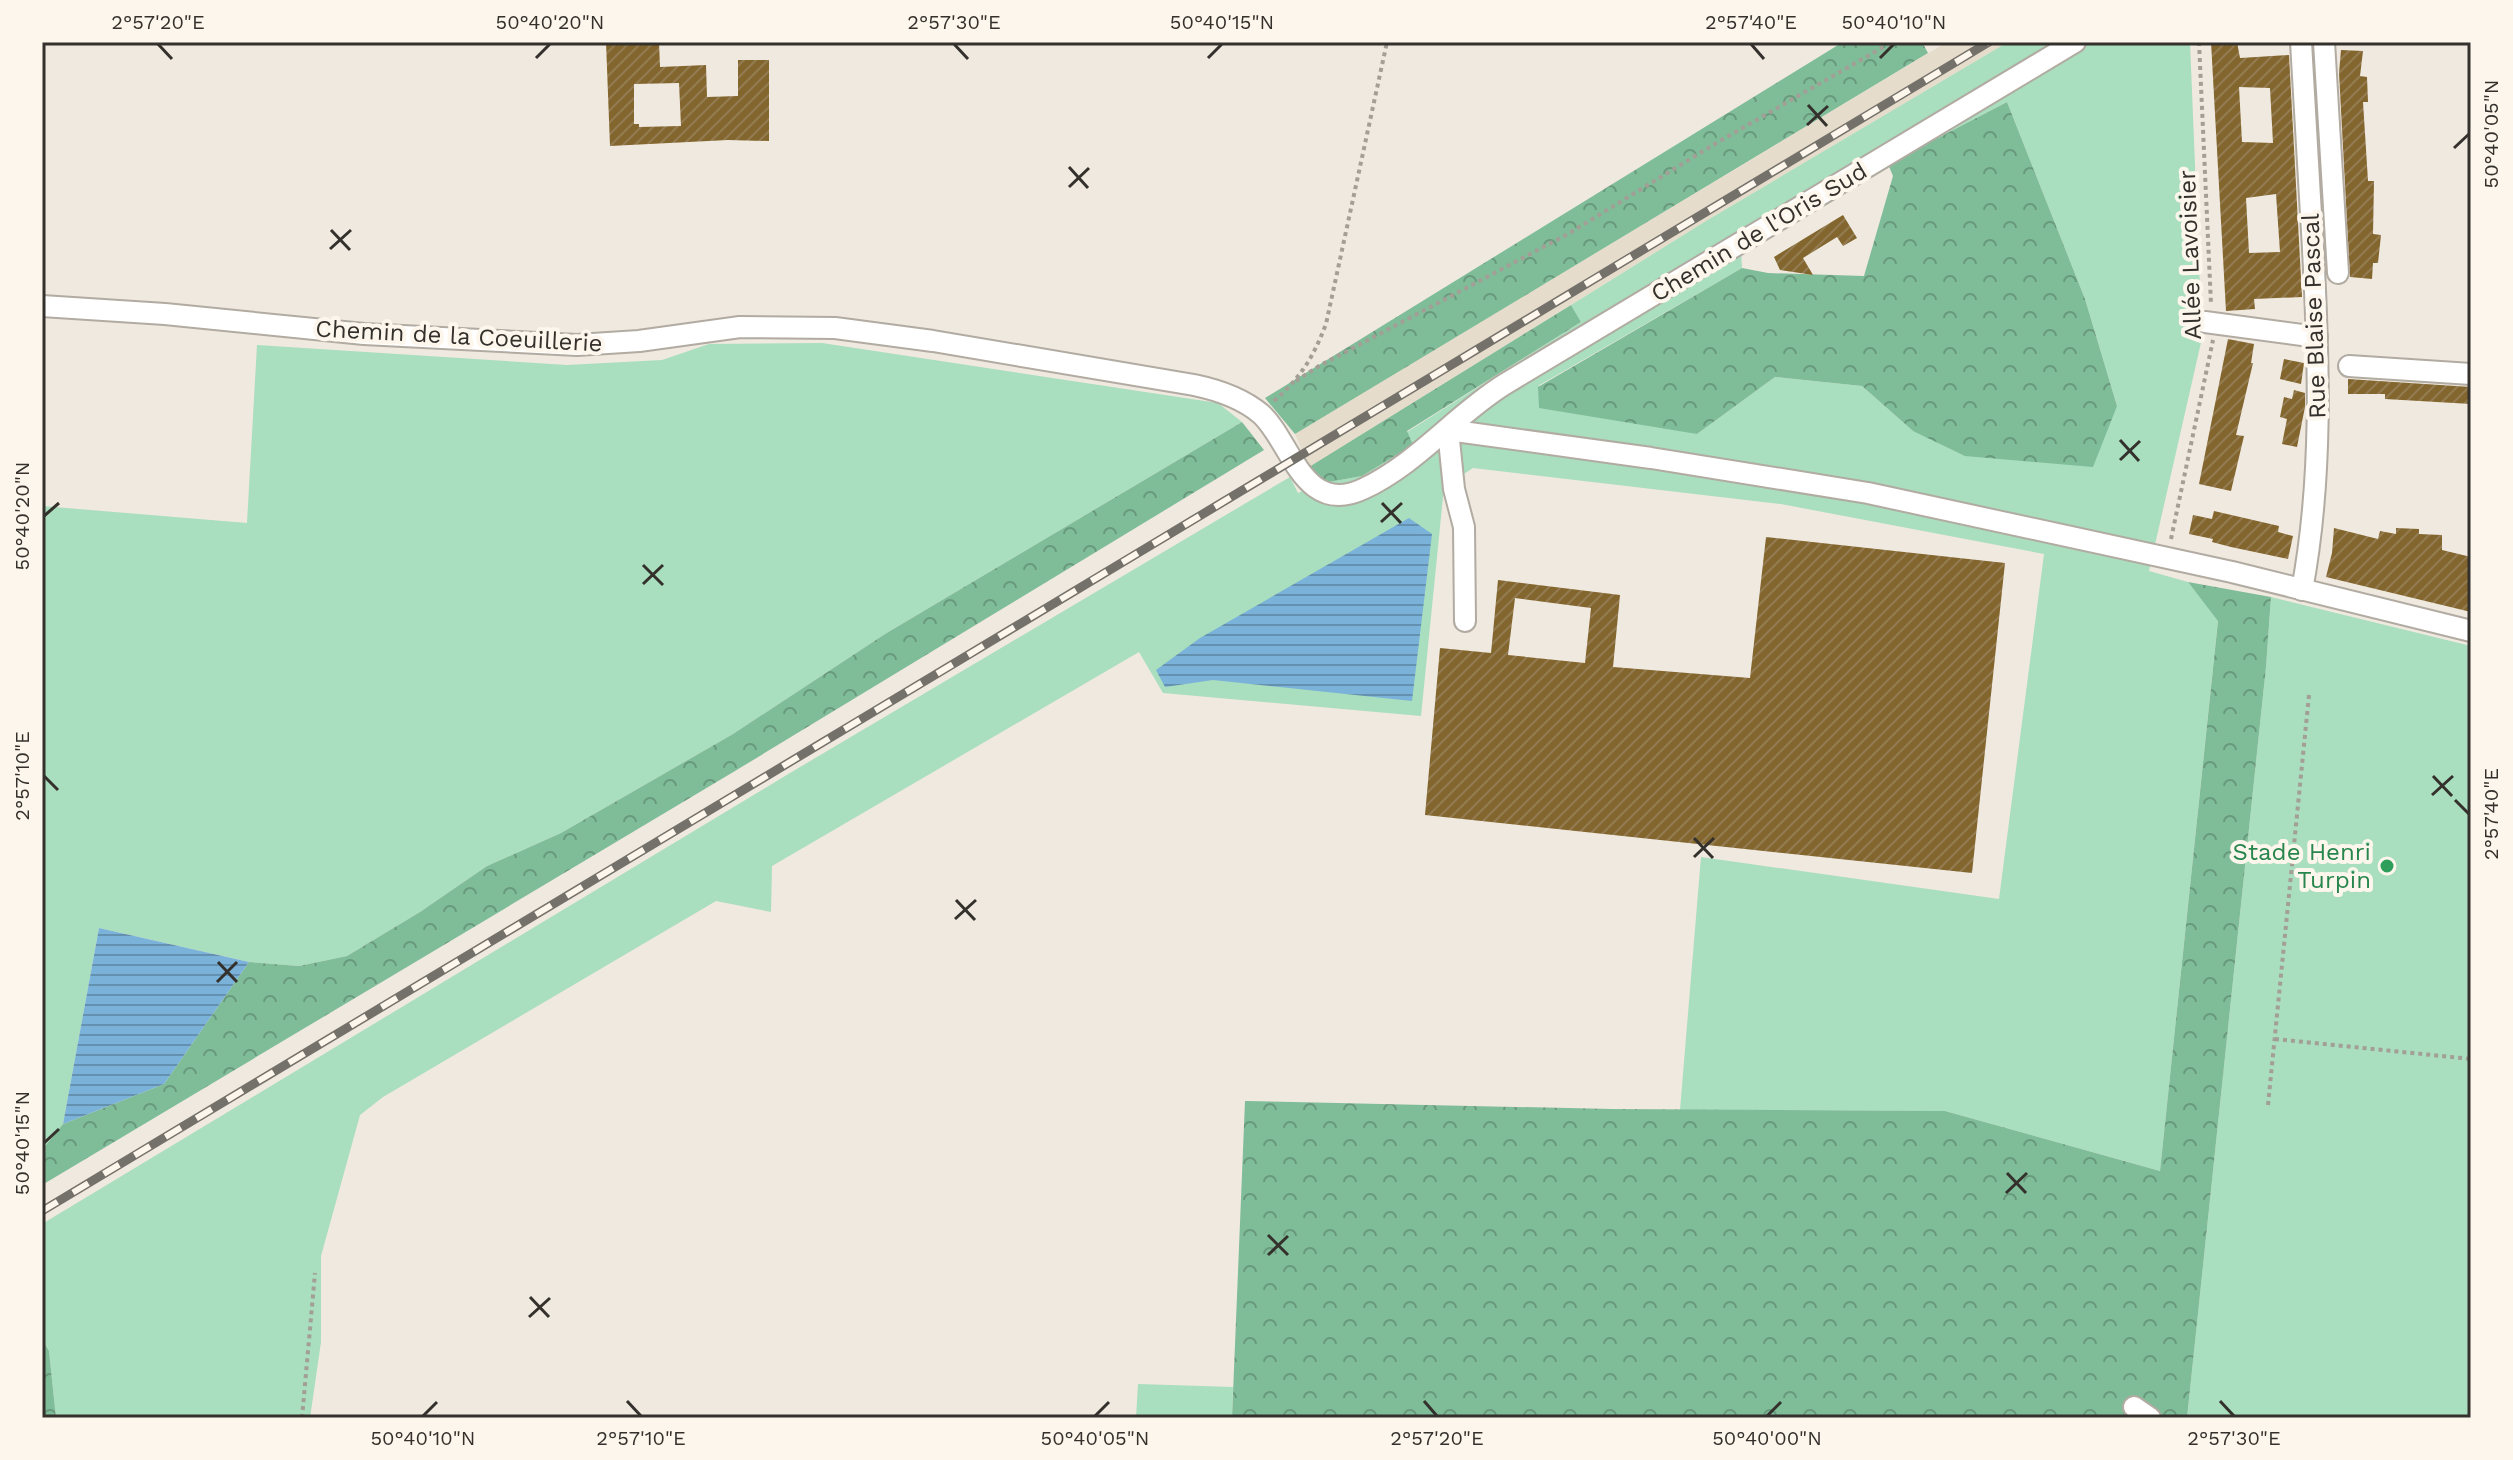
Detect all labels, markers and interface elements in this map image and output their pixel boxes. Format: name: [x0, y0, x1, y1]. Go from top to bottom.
text: 2°57'20"E: [111, 10, 205, 34]
text: 50°40'20"N: [496, 10, 604, 34]
text: 2°57'30"E: [907, 10, 1001, 34]
text: 50°40'15"N: [1170, 10, 1274, 34]
text: 2°57'40"E: [1705, 10, 1797, 34]
text: 50°40'10"N: [1841, 10, 1947, 34]
text: 50°40'05"N: [2479, 80, 2503, 188]
street label: Chemin de l'Oris Sud: [1646, 156, 1872, 308]
street label: Allée Lavoisier: [2173, 169, 2207, 340]
street label: Rue Blaise Pascal: [2296, 212, 2332, 419]
street label: Chemin de la Coeuillerie: [315, 314, 603, 358]
text: 50°40'20"N: [10, 462, 34, 570]
text: 2°57'10"E: [10, 731, 34, 821]
text: 2°57'40"E: [2479, 768, 2503, 860]
place label: Stade Henri Turpin: [2233, 838, 2371, 894]
marker: Stade Henri Turpin: [2378, 857, 2396, 875]
text: 50°40'15"N: [10, 1091, 34, 1195]
text: 50°40'10"N: [370, 1426, 476, 1450]
text: 2°57'10"E: [596, 1426, 686, 1450]
text: 50°40'05"N: [1041, 1426, 1149, 1450]
text: 2°57'20"E: [1390, 1426, 1484, 1450]
text: 50°40'00"N: [1712, 1426, 1822, 1450]
text: 2°57'30"E: [2187, 1426, 2281, 1450]

